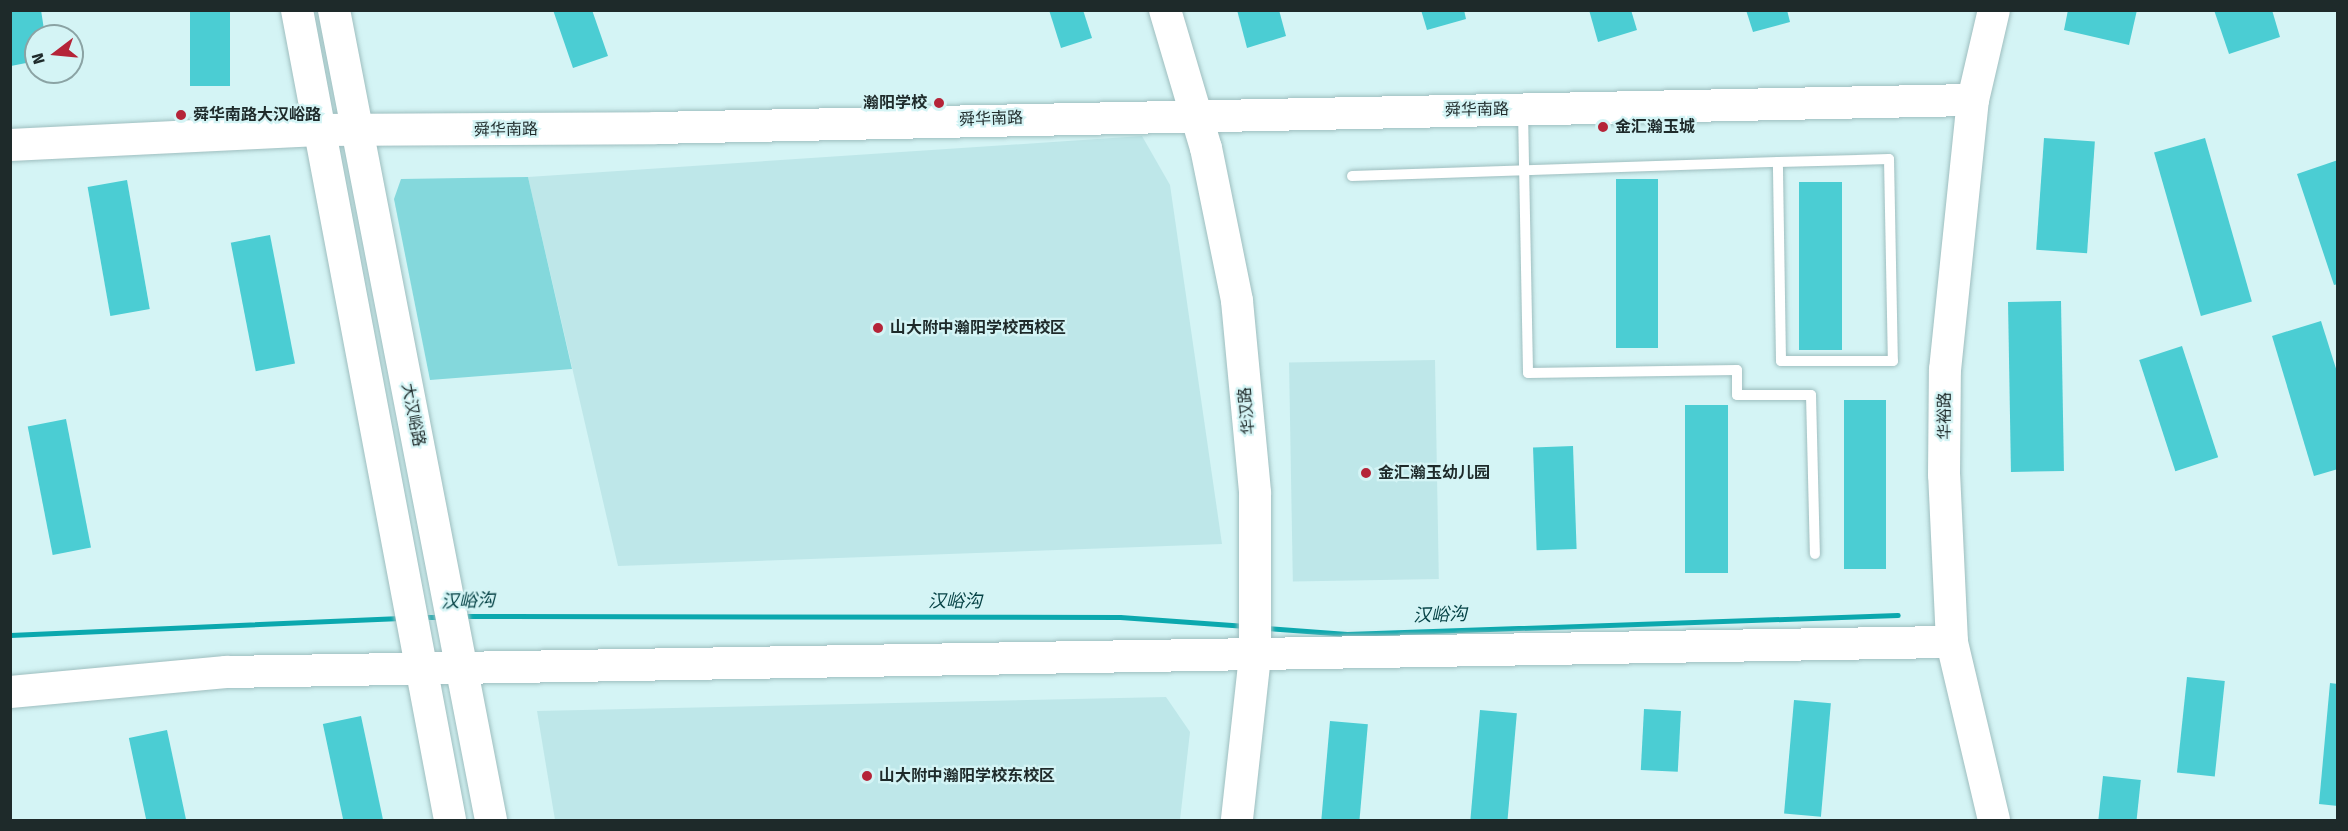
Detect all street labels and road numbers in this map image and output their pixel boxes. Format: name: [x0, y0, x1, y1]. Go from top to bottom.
street label: 舜华南路: [1445, 100, 1509, 120]
street label: 舜华南路: [959, 108, 1023, 130]
street label: 舜华南路: [474, 120, 538, 140]
street label: 大汉峪路: [397, 382, 429, 448]
street label: 华汉路: [1235, 386, 1259, 436]
street label: 华裕路: [1935, 392, 1955, 440]

